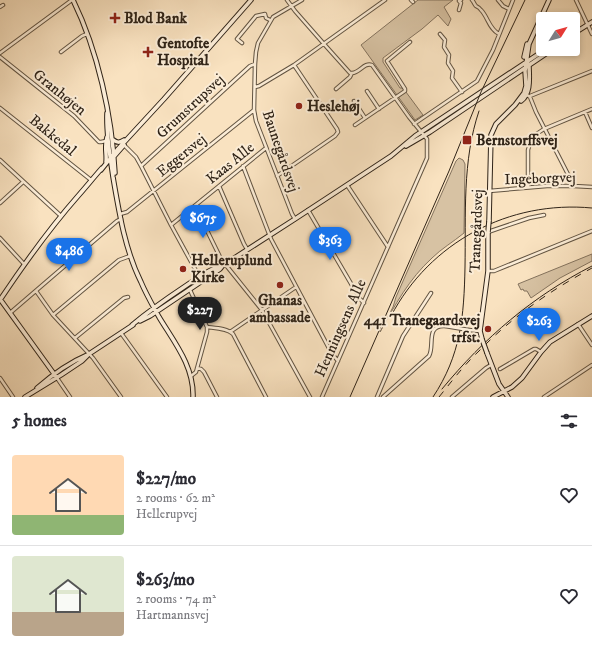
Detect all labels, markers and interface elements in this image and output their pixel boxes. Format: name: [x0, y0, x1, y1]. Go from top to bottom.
place label: Blod Bank: [124, 9, 188, 28]
marker: Blod Bank: [109, 12, 121, 24]
north arrow: [536, 12, 580, 56]
map controls: [536, 12, 580, 56]
place label: Gentofte Hospital: [157, 34, 210, 70]
marker: Gentofte Hospital: [142, 46, 154, 58]
street label: Granhøjen: [29, 65, 90, 120]
street label: Grumstrupsvej: [152, 70, 228, 143]
place label: Heslehøj: [307, 97, 360, 116]
marker: Heslehøj: [294, 101, 304, 111]
street label: Baunegårdsvej: [258, 108, 303, 195]
street label: Bakkedal: [25, 111, 80, 160]
street label: Eggersvej: [153, 130, 210, 181]
place label: Bernstorffsvej: [476, 131, 558, 150]
marker: Bernstorffsvej: [461, 134, 473, 146]
street label: Kaas Alle: [202, 138, 258, 188]
street label: Ingeborgvej: [504, 168, 576, 189]
street label: Tranegårdsvej: [466, 189, 487, 273]
pin: $675: [179, 205, 227, 239]
text: $675: [189, 210, 217, 226]
pin: $363: [306, 227, 354, 261]
text: $363: [318, 232, 342, 248]
pin: $486: [45, 238, 93, 272]
text: $486: [55, 243, 83, 259]
place label: Helleruplund Kirke: [191, 251, 273, 287]
marker: Helleruplund Kirke: [178, 264, 188, 274]
street label: Henningsens Alle: [310, 276, 371, 380]
marker: Ghanas ambassade: [275, 280, 285, 290]
place label: Ghanas ambassade: [249, 291, 311, 327]
pin: $227: [176, 297, 224, 331]
text: $227: [187, 302, 213, 318]
pin: $263: [515, 308, 563, 342]
place label: 441 Tranegaardsvej trfst.: [363, 311, 480, 347]
text: $263: [526, 313, 552, 329]
marker: 441 Tranegaardsvej trfst.: [483, 324, 493, 334]
text: 5 homes: [12, 410, 67, 432]
icon: filters: [558, 410, 580, 432]
text: $227/mo: [136, 468, 196, 490]
icon: home: [44, 471, 92, 519]
icon: heart: [558, 484, 580, 506]
text: 2 rooms · 62 m²: [136, 490, 215, 506]
text: Hellerupvej: [136, 506, 197, 522]
text: $263/mo: [136, 569, 194, 591]
icon: home: [44, 572, 92, 620]
icon: heart: [558, 585, 580, 607]
text: 2 rooms · 74 m²: [136, 591, 216, 607]
text: Hartmannsvej: [136, 607, 209, 623]

